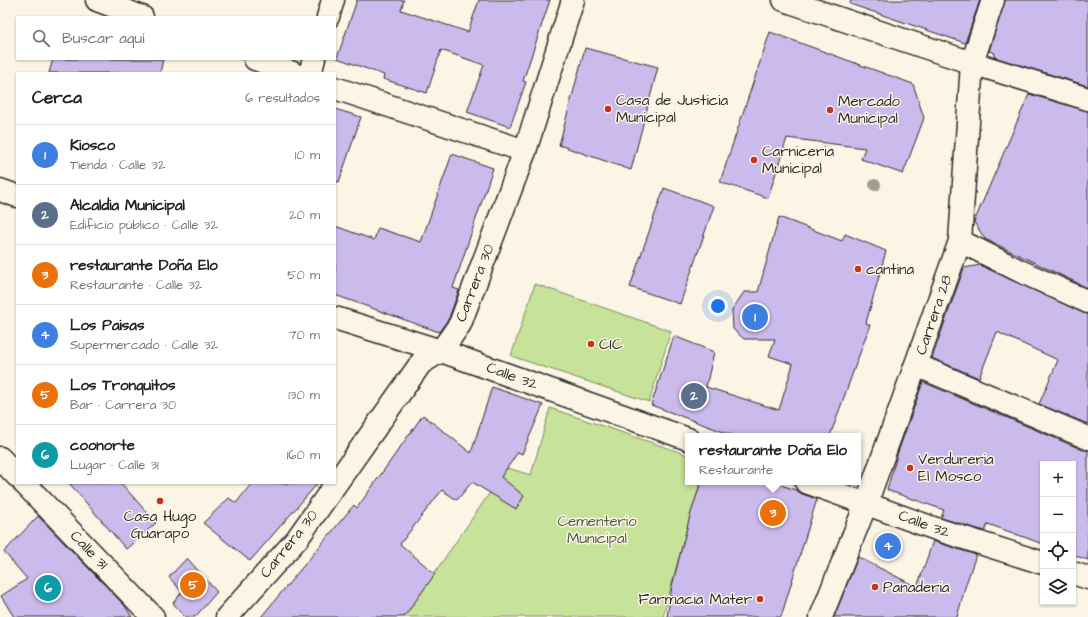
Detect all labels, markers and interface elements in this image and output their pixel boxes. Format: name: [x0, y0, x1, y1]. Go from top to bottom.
search box: [16, 16, 336, 60]
icon: search: [30, 27, 52, 49]
text: Buscar aquí: [62, 28, 144, 49]
text: Cerca: [32, 86, 82, 110]
text: 6 resultados: [245, 89, 320, 107]
place label: Casa de Justicia Municipal: [616, 90, 728, 128]
place label: Mercado Municipal: [838, 91, 901, 129]
marker: Casa de Justicia Municipal: [603, 104, 613, 114]
marker: Mercado Municipal: [825, 105, 835, 115]
text: Kiosco: [70, 135, 115, 156]
place label: Carniceria Municipal: [762, 141, 834, 179]
text: 1: [44, 146, 46, 164]
text: 10 m: [295, 146, 320, 164]
marker: Carniceria Municipal: [749, 155, 759, 165]
text: Tienda · Calle 32: [70, 156, 165, 174]
text: Alcaldia Municipal: [70, 195, 185, 216]
text: 2: [41, 206, 49, 224]
text: 20 m: [289, 206, 320, 224]
text: Edificio público · Calle 32: [70, 216, 218, 234]
street label: Carrera 30: [451, 240, 500, 325]
text: restaurante Doña Elo: [70, 255, 218, 276]
place label: cantina: [866, 259, 914, 280]
marker: cantina: [853, 264, 863, 274]
text: 3: [42, 266, 48, 284]
text: 50 m: [287, 266, 320, 284]
street label: Carrera 28: [911, 272, 958, 358]
text: Restaurante · Calle 32: [70, 276, 202, 294]
your location: [708, 296, 728, 316]
pin: 1: [742, 302, 768, 332]
text: Los Paisas: [70, 315, 145, 336]
text: 4: [41, 326, 49, 344]
text: 70 m: [288, 326, 320, 344]
place label: CIC: [599, 334, 623, 355]
text: Supermercado · Calle 32: [70, 336, 218, 354]
marker: CIC: [586, 339, 596, 349]
street label: Calle 32: [483, 357, 541, 395]
text: Los Tronquitos: [70, 375, 176, 396]
pin: 2: [681, 381, 707, 411]
text: 5: [40, 386, 50, 404]
text: 130 m: [288, 386, 320, 404]
text: Bar · Carrera 30: [70, 396, 176, 414]
popup: [685, 433, 861, 485]
text: coonorte: [70, 435, 135, 456]
text: restaurante Doña Elo: [699, 440, 847, 461]
text: 6: [41, 446, 49, 464]
text: 160 m: [287, 446, 320, 464]
place label: Verdureria El Mosco: [918, 449, 994, 487]
text: Lugar · Calle 31: [70, 456, 159, 474]
text: Restaurante: [699, 461, 773, 479]
map controls: [1040, 461, 1076, 605]
button: +: [1040, 461, 1076, 497]
marker: Verdureria El Mosco: [905, 463, 915, 473]
marker: Casa Hugo Guarapo: [155, 496, 165, 506]
button: −: [1040, 497, 1076, 533]
pin: 3: [760, 498, 786, 528]
street label: Carrera 30: [255, 505, 323, 582]
street label: Calle 32: [895, 505, 953, 543]
place label: Casa Hugo Guarapo: [124, 506, 197, 544]
park label: Cementerio Municipal: [557, 511, 637, 549]
street label: Calle 31: [65, 526, 113, 574]
pin: 4: [875, 531, 901, 561]
button: locate: [1040, 533, 1076, 569]
button: layers: [1040, 569, 1076, 605]
pin: 5: [180, 570, 206, 600]
pin: 6: [35, 573, 61, 603]
place label: Panaderia: [883, 577, 950, 598]
marker: Panaderia: [870, 582, 880, 592]
place label: Farmacia Mater: [639, 589, 752, 610]
marker: Farmacia Mater: [755, 594, 765, 604]

